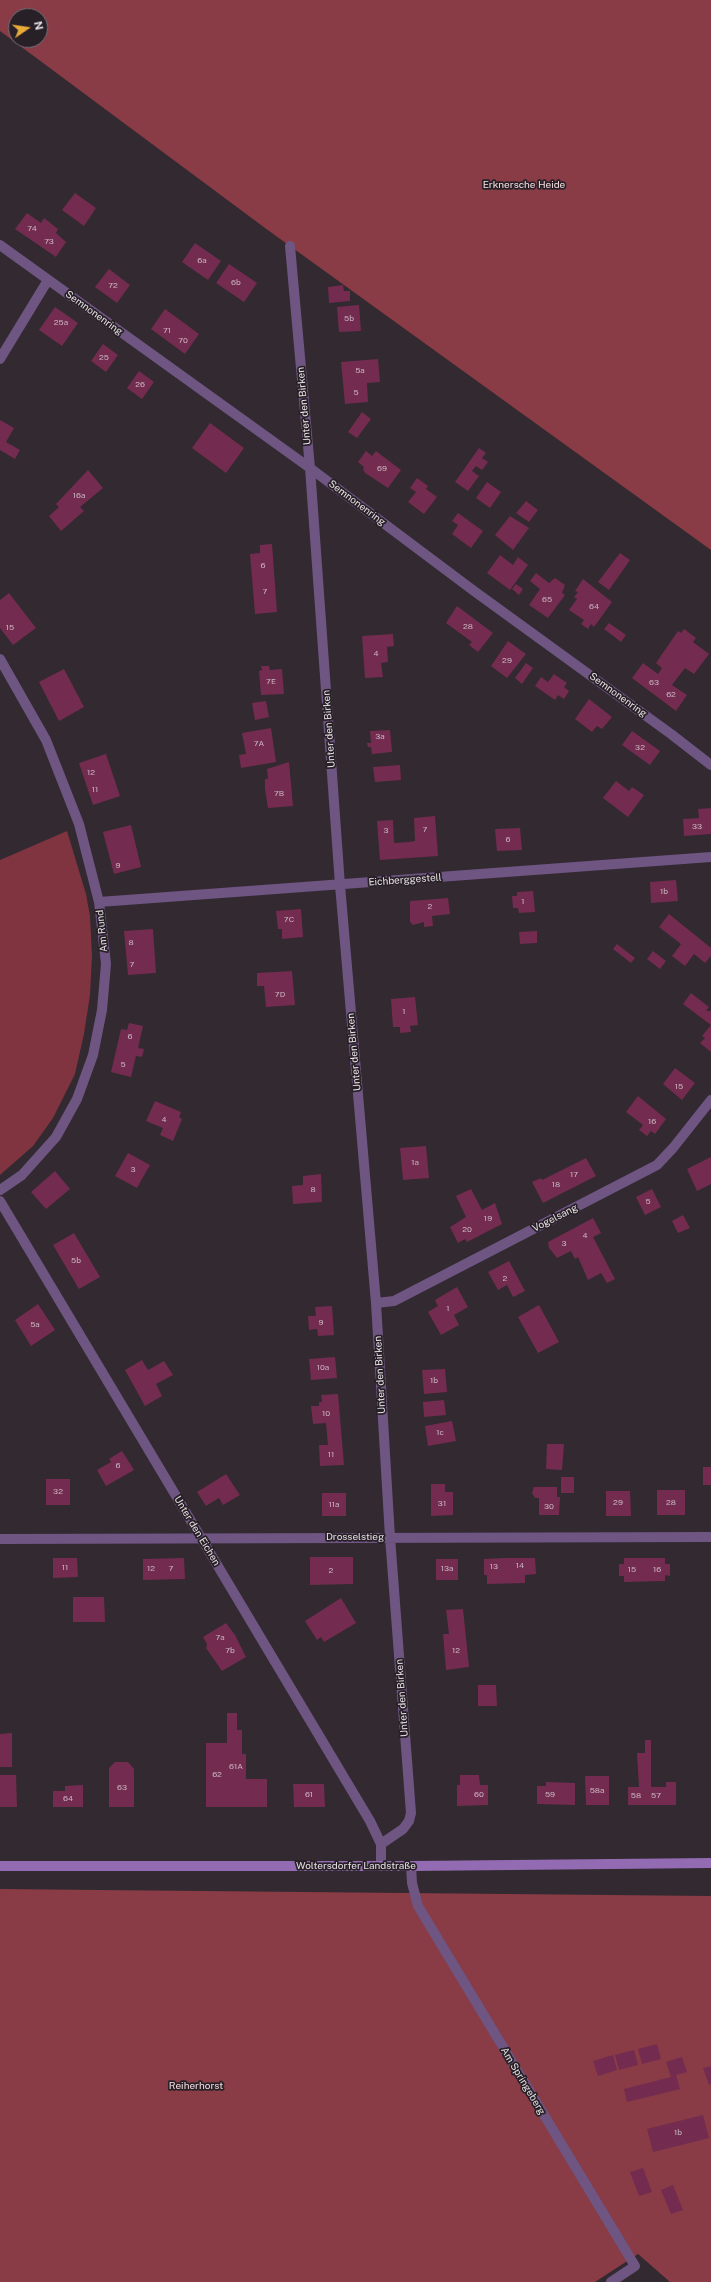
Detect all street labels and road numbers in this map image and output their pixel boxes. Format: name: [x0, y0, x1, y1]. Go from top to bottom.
street label: Semnonenring: [63, 288, 125, 338]
street label: Unter den Birken: [295, 367, 313, 445]
street label: Semnonenring: [326, 478, 388, 528]
street label: Semnonenring: [587, 670, 649, 720]
street label: Unter den Birken: [320, 690, 338, 768]
street label: Eichberggestell: [368, 871, 442, 889]
street label: Am Rund: [94, 909, 110, 953]
street label: Unter den Birken: [345, 1013, 363, 1091]
street label: Vogelsang: [530, 1202, 580, 1234]
street label: Unter den Birken: [372, 1336, 388, 1414]
street label: Unter den Eichen: [171, 1494, 223, 1568]
street label: Drosselstieg: [326, 1531, 384, 1543]
street label: Unter den Birken: [393, 1659, 411, 1737]
street label: Woltersdorfer Landstraße: [296, 1860, 416, 1872]
street label: Am Springeberg: [498, 2045, 548, 2117]

